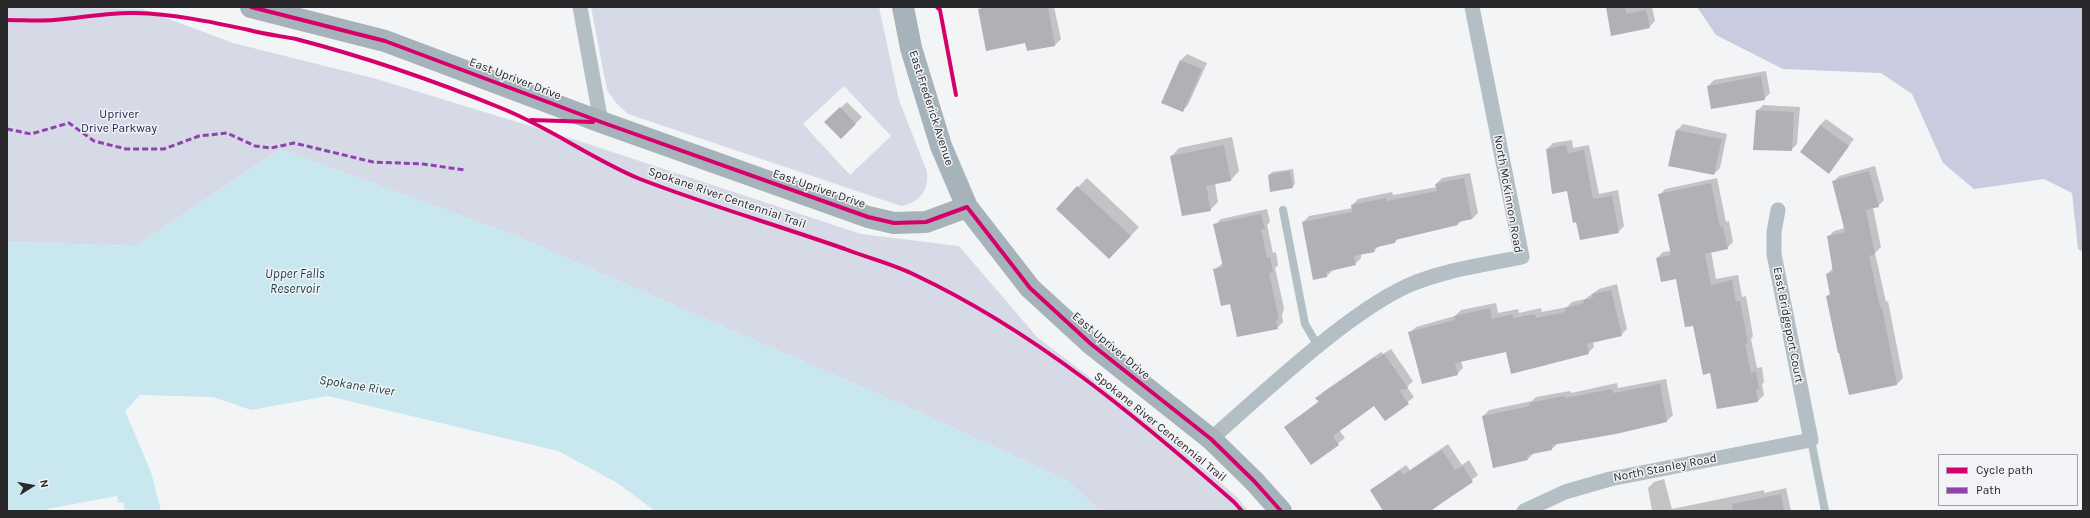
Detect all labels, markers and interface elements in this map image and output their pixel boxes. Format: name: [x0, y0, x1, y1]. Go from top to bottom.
street label: East Frederick Avenue: [906, 49, 956, 167]
street label: East Upriver Drive: [467, 55, 563, 103]
park label: Upriver Drive Parkway: [81, 108, 157, 136]
street label: North McKinnon Road: [1491, 134, 1525, 254]
street label: Spokane River Centennial Trail: [646, 164, 808, 232]
street label: East Upriver Drive: [771, 166, 867, 212]
water label: Upper Falls Reservoir: [265, 266, 325, 297]
street label: East Bridgeport Court: [1770, 266, 1806, 384]
street label: East Upriver Drive: [1069, 309, 1153, 383]
street label: Spokane River Centennial Trail: [1091, 369, 1229, 485]
water label: Spokane River: [318, 372, 396, 400]
street label: North Stanley Road: [1612, 451, 1718, 485]
legend: [1938, 454, 2078, 506]
text: Cycle path: [1976, 463, 2033, 477]
north arrow: [12, 466, 52, 506]
text: N: [37, 478, 51, 489]
text: Path: [1976, 483, 2001, 497]

